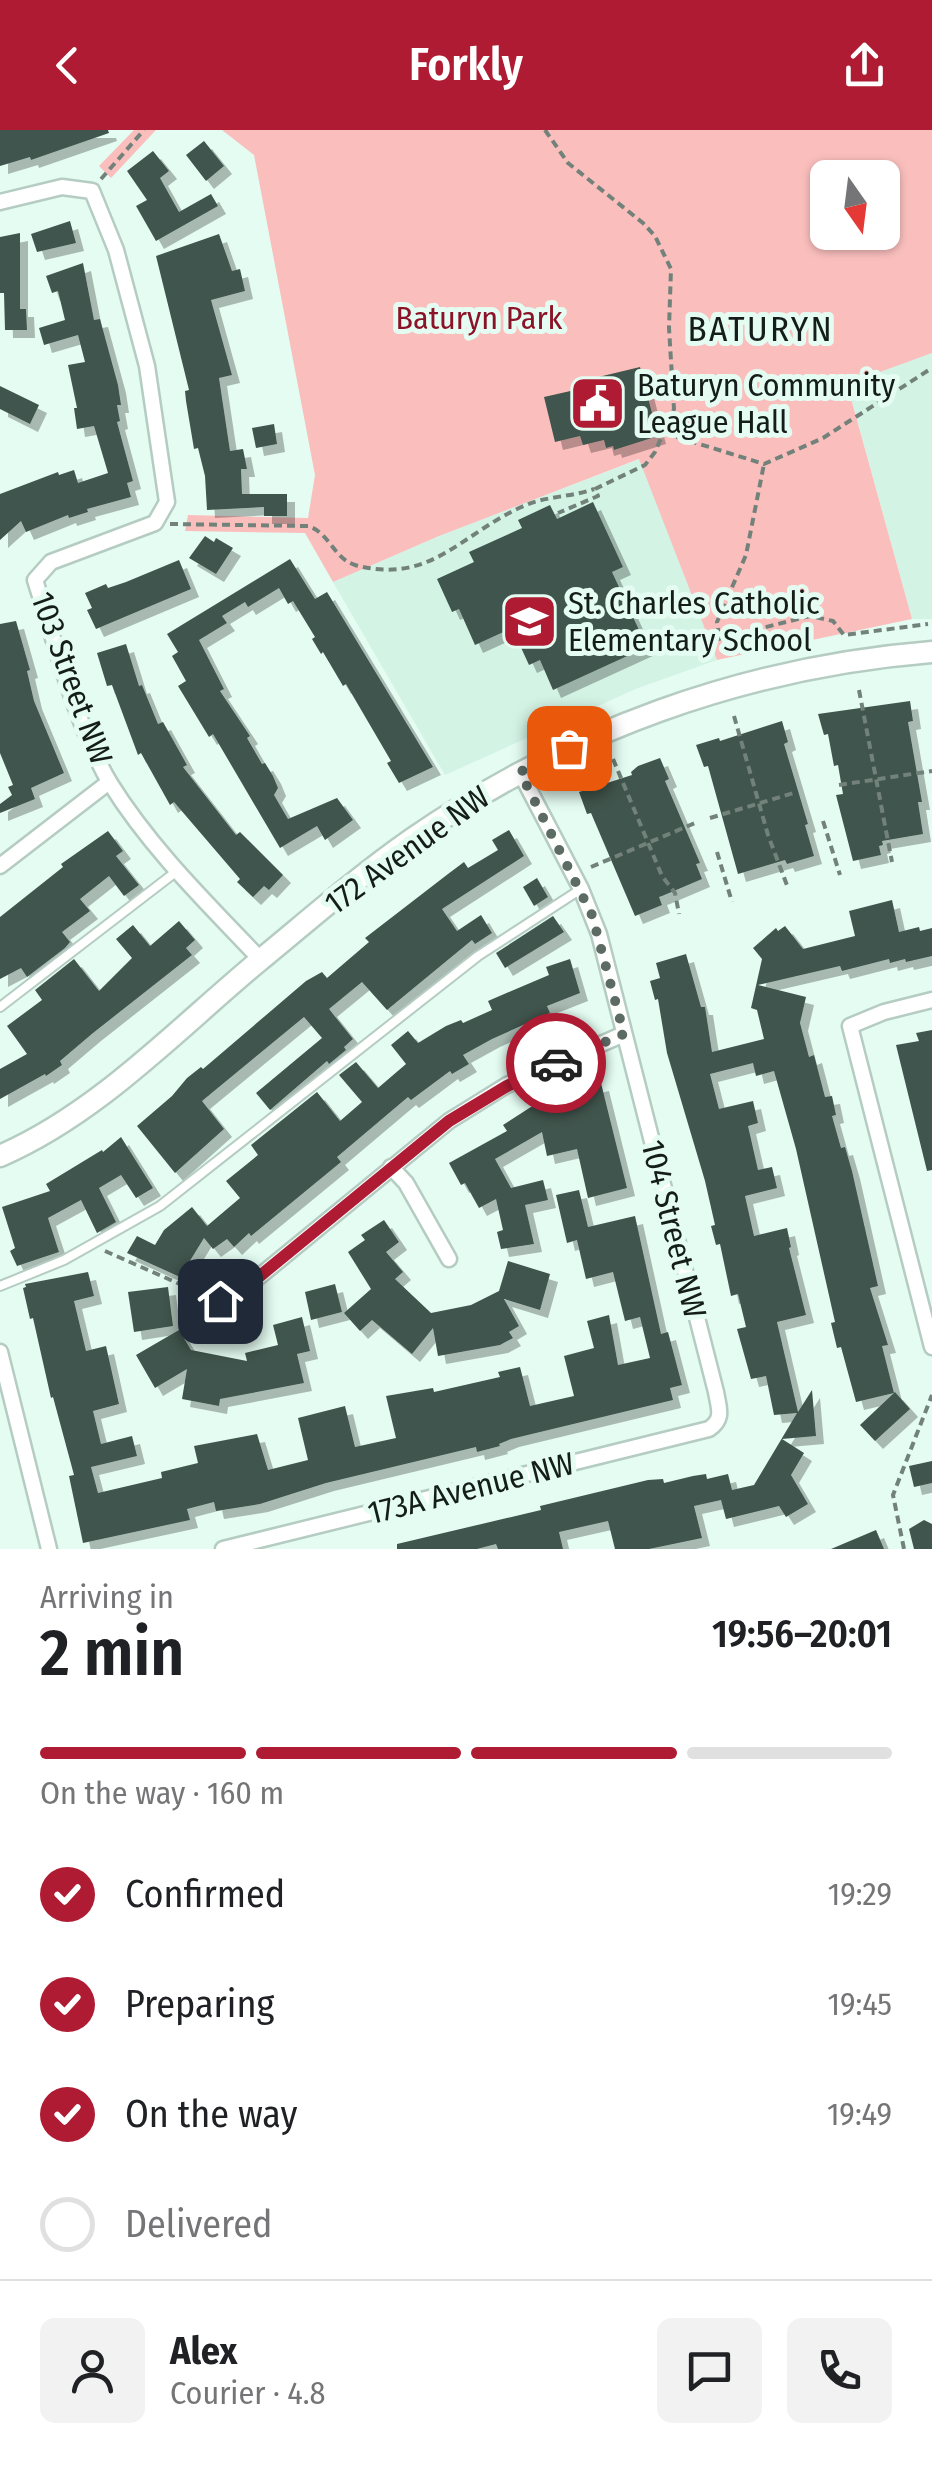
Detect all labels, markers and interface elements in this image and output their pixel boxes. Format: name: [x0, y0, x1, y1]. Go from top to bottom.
icon: back: [40, 38, 95, 93]
text: Forkly: [409, 38, 523, 92]
icon: share: [837, 38, 892, 93]
north arrow: [810, 160, 900, 250]
map controls: [810, 160, 900, 250]
park label: Baturyn Park: [395, 299, 563, 337]
district label: BATURYN: [688, 308, 834, 350]
place label: Baturyn Community League Hall: [637, 366, 896, 441]
public building icon: Baturyn Community League Hall: [568, 373, 628, 433]
place label: St. Charles Catholic Elementary School: [568, 584, 820, 659]
street label: 103 Street NW: [23, 587, 121, 769]
school or university icon: St. Charles Catholic Elementary School: [499, 591, 559, 651]
pin: [527, 706, 612, 791]
icon: bag: [542, 721, 597, 776]
street label: 172 Avenue NW: [317, 778, 497, 922]
courier: [506, 1013, 606, 1113]
icon: car: [529, 1036, 584, 1091]
street label: 104 Street NW: [634, 1136, 714, 1322]
pin: [178, 1259, 263, 1344]
icon: home: [193, 1274, 248, 1329]
street label: 173A Avenue NW: [364, 1444, 578, 1532]
text: Arriving in: [40, 1578, 174, 1616]
text: 19:56–20:01: [712, 1611, 892, 1657]
text: 2 min: [40, 1614, 184, 1692]
text: On the way · 160 m: [40, 1774, 284, 1812]
icon: check: [40, 1867, 95, 1922]
text: Confirmed: [125, 1871, 285, 1917]
text: 19:29: [828, 1875, 892, 1913]
icon: check: [40, 1977, 95, 2032]
text: Preparing: [125, 1981, 274, 2027]
text: 19:45: [827, 1985, 892, 2023]
icon: check: [40, 2087, 95, 2142]
text: On the way: [125, 2091, 297, 2137]
text: 19:49: [827, 2095, 892, 2133]
text: Delivered: [125, 2201, 272, 2247]
button: person: [40, 2318, 145, 2423]
button: chat: [657, 2318, 762, 2423]
button: phone: [787, 2318, 892, 2423]
text: Alex: [170, 2328, 237, 2374]
text: Courier · 4.8: [170, 2374, 326, 2412]

